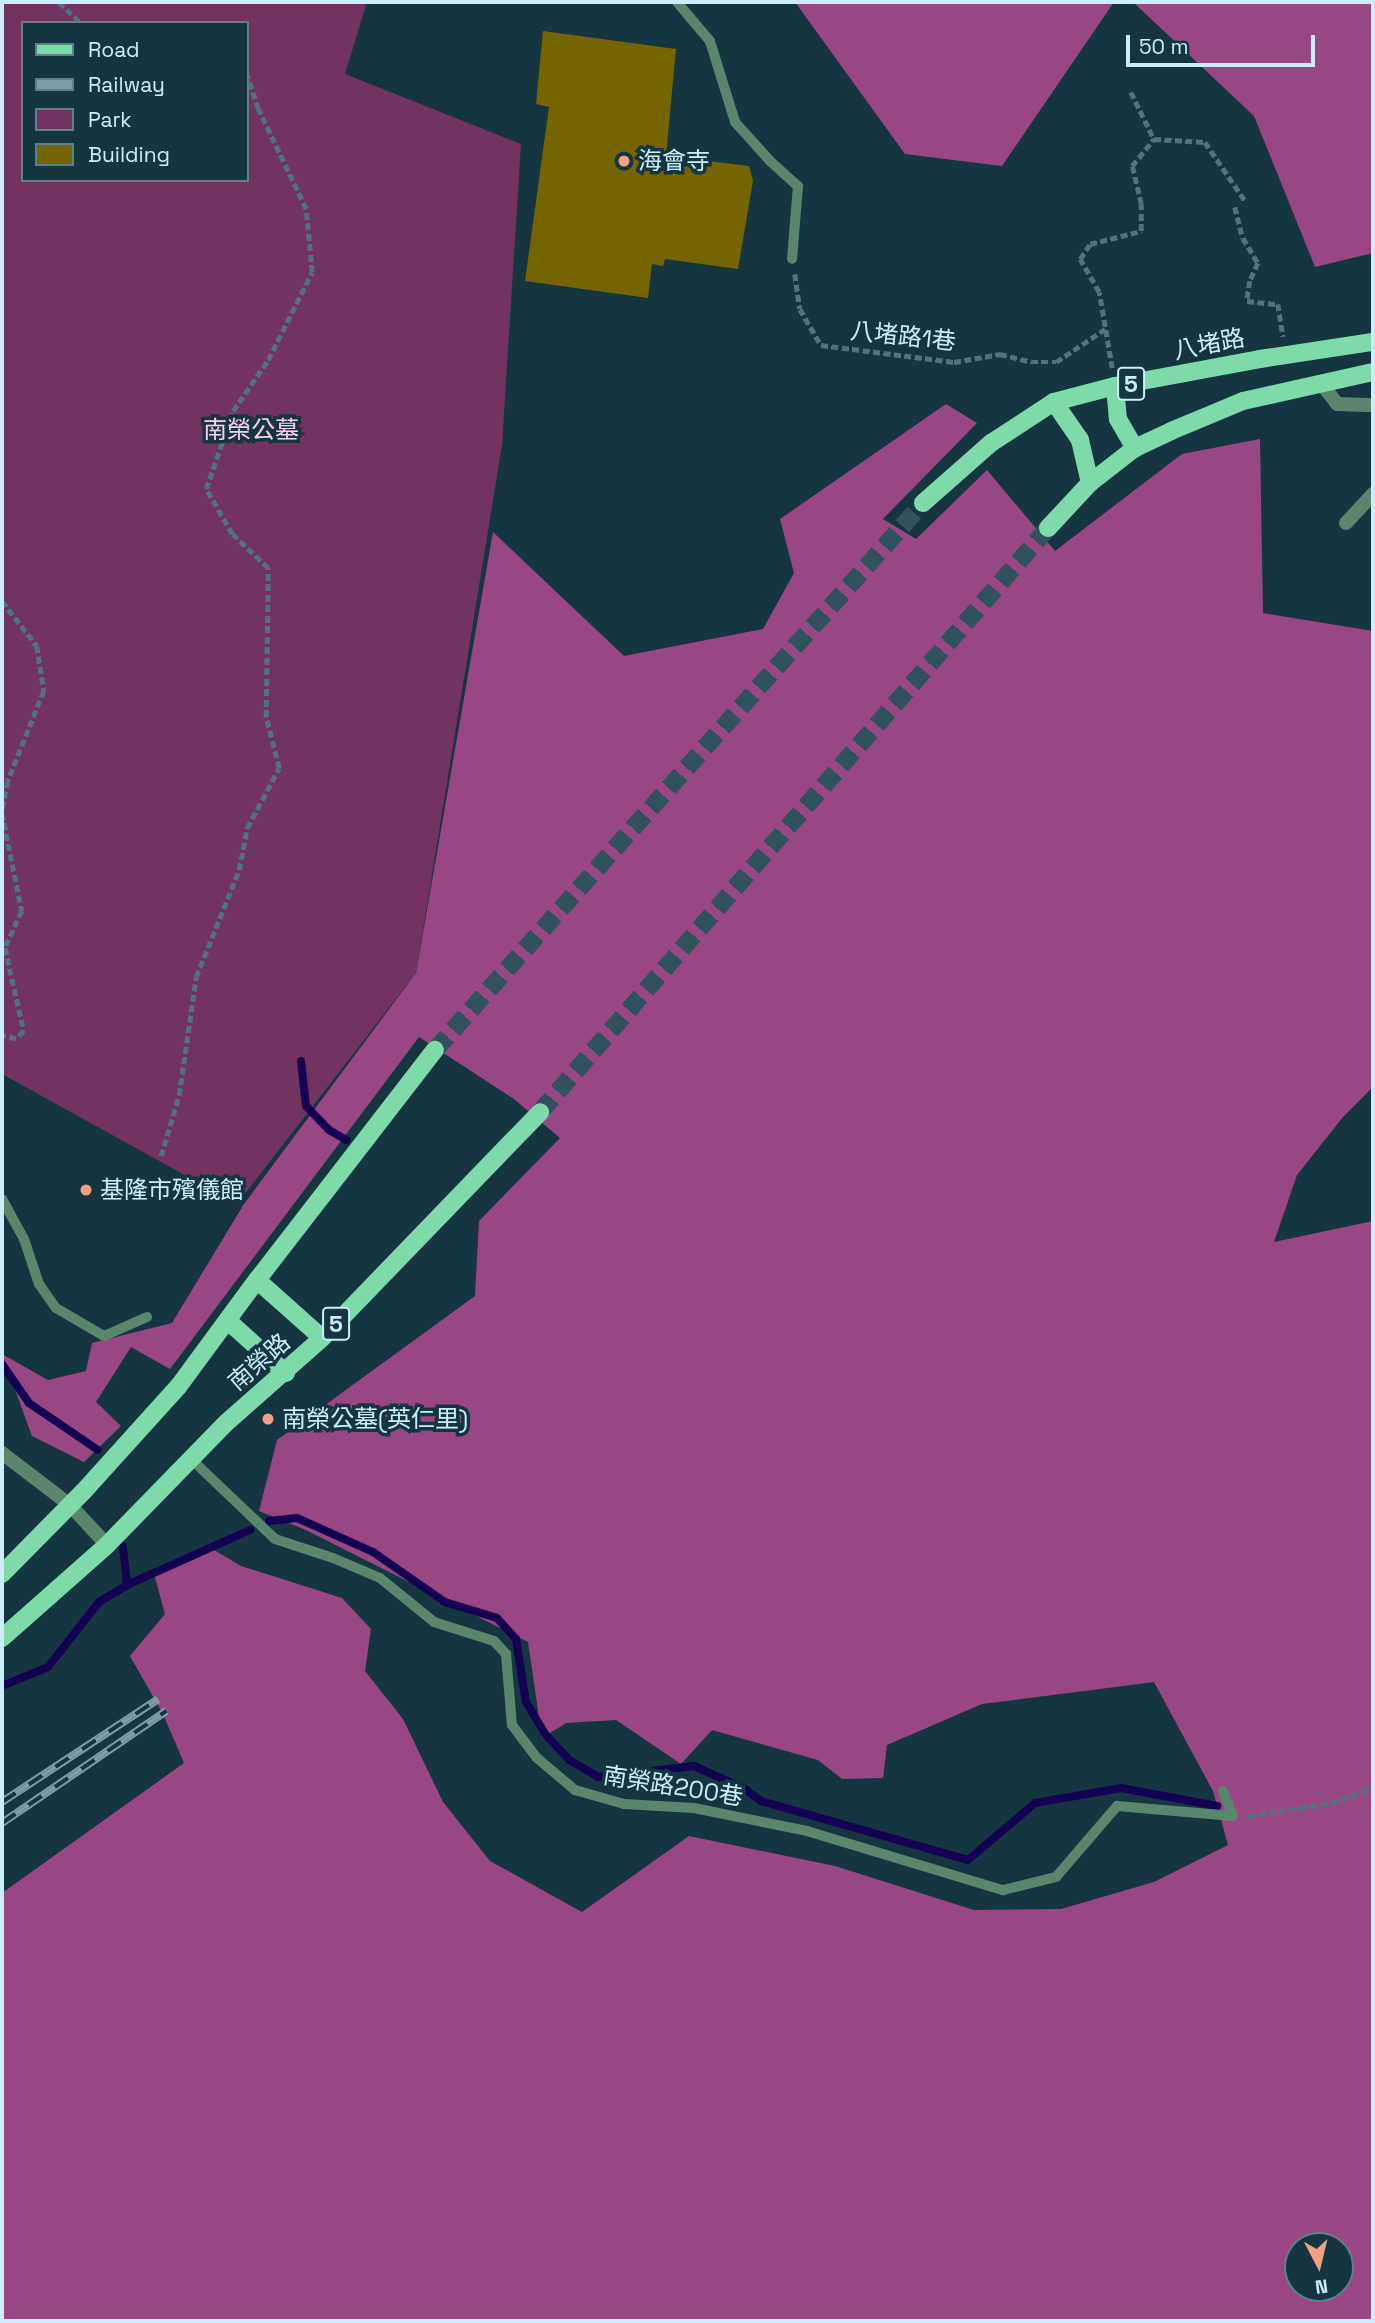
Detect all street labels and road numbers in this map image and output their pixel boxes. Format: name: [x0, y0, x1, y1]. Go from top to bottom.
street label: 八堵路1巷: [849, 316, 957, 356]
street label: 八堵路: [1171, 323, 1247, 365]
road number: 5: [1117, 364, 1145, 404]
road number: 5: [322, 1304, 350, 1344]
street label: 南榮路: [222, 1328, 296, 1396]
street label: 南榮路200巷: [601, 1761, 745, 1811]

